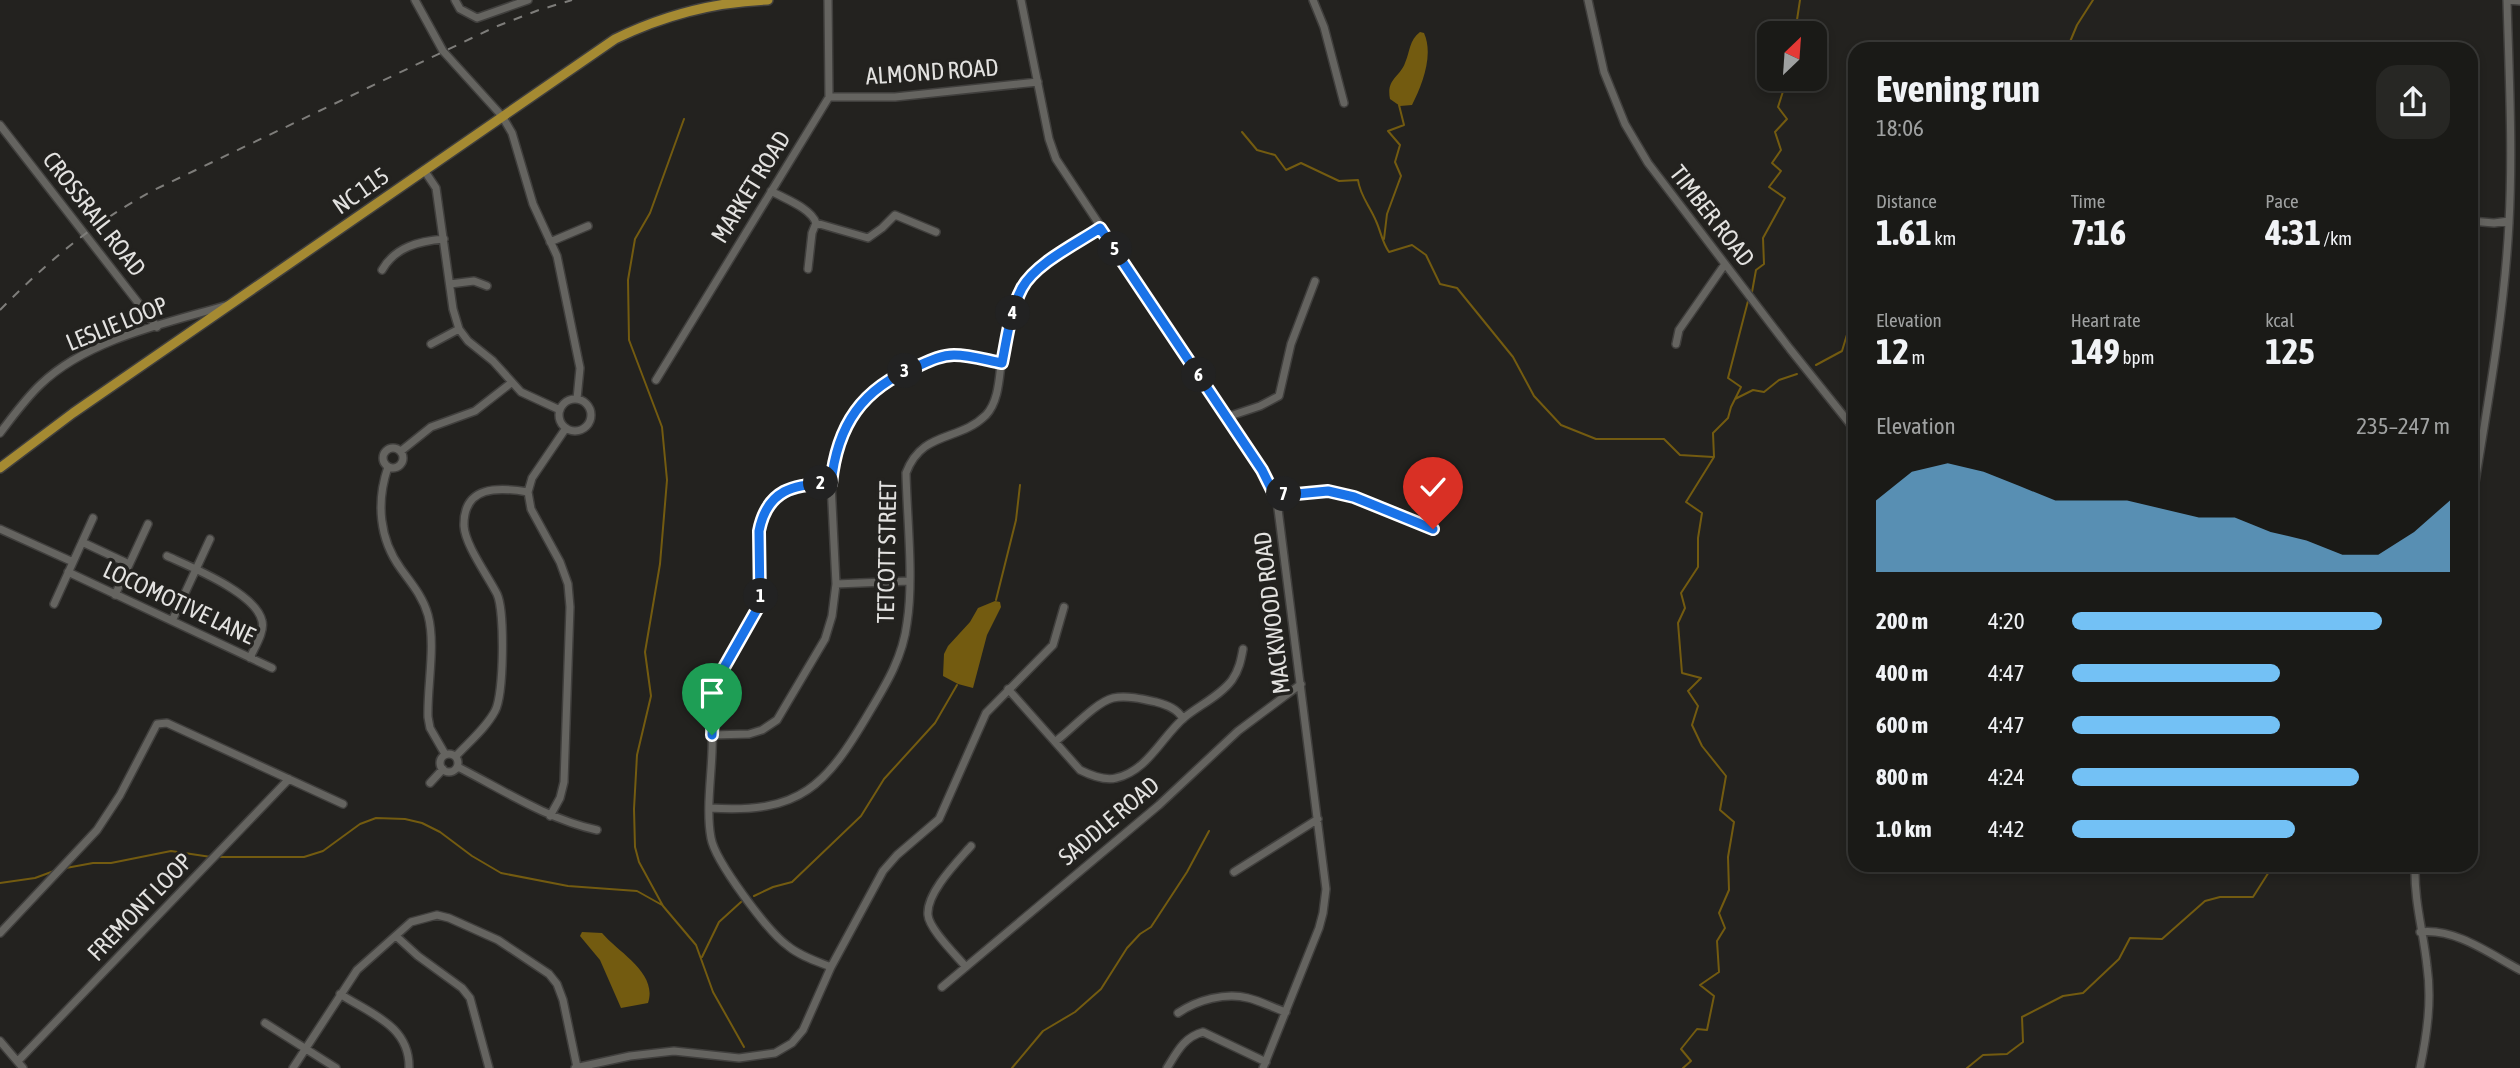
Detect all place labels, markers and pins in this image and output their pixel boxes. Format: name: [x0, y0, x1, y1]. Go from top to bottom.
pin: 5: [1098, 232, 1132, 266]
pin: 4: [996, 296, 1030, 330]
pin: 3: [888, 354, 922, 388]
pin: 6: [1182, 358, 1216, 392]
pin: [1403, 457, 1463, 529]
pin: 2: [804, 466, 838, 500]
pin: 7: [1266, 476, 1302, 512]
pin: 1: [744, 578, 778, 614]
pin: [682, 663, 742, 735]

